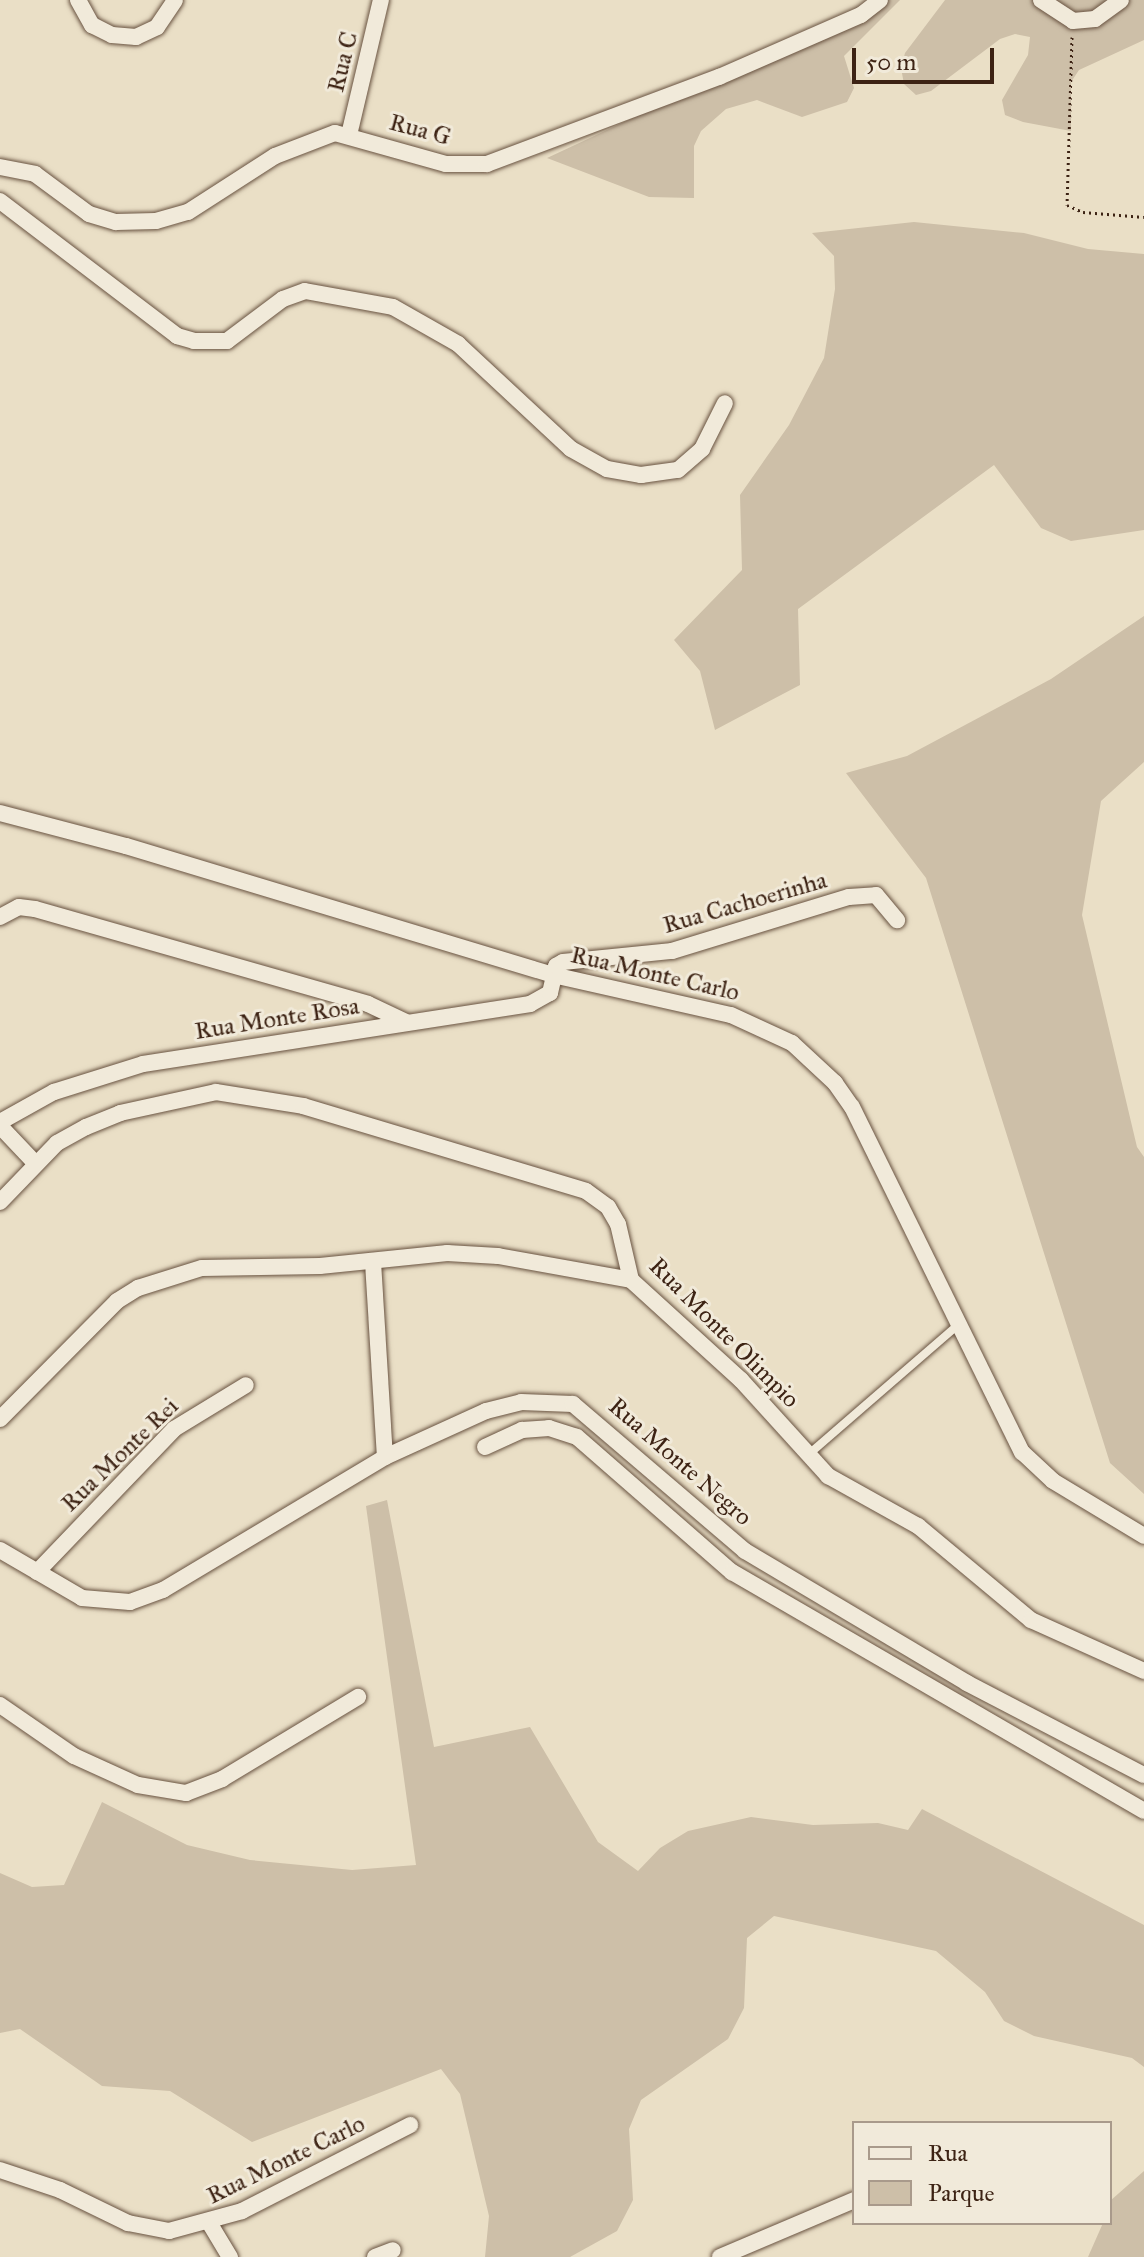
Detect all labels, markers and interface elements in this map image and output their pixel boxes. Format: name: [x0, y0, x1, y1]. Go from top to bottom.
street label: Rua C: [322, 29, 364, 95]
scale bar: [856, 32, 998, 82]
text: 50 m: [866, 47, 916, 77]
street label: Rua G: [386, 108, 454, 152]
street label: Rua Cachoerinha: [660, 866, 830, 940]
street label: Rua Monte Carlo: [568, 941, 742, 1007]
street label: Rua Monte Rosa: [193, 992, 361, 1046]
street label: Rua Monte Olimpio: [643, 1252, 805, 1414]
street label: Rua Monte Rei: [56, 1392, 184, 1518]
street label: Rua Monte Negro: [603, 1392, 757, 1532]
street label: Rua Monte Carlo: [202, 2109, 370, 2211]
legend: [852, 2121, 1112, 2225]
text: Rua: [928, 2138, 968, 2168]
text: Parque: [928, 2178, 995, 2208]

